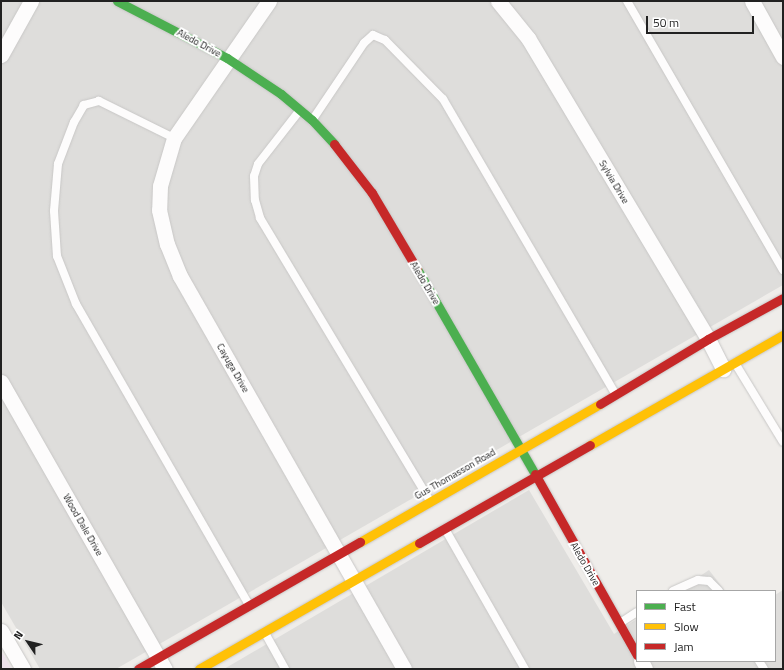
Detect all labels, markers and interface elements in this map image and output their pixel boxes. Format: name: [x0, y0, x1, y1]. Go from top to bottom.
scale bar: [648, 8, 756, 34]
text: 50 m: [653, 13, 679, 32]
street label: Aledo Drive: [175, 26, 223, 60]
street label: Sylvia Drive: [596, 158, 632, 206]
street label: Aledo Drive: [408, 259, 442, 307]
street label: Cayuga Drive: [214, 341, 252, 395]
street label: Gus Thomasson Road: [412, 446, 498, 502]
street label: Wood Dale Drive: [60, 492, 106, 558]
street label: Aledo Drive: [568, 540, 602, 588]
legend: [636, 590, 776, 662]
text: Fast: [674, 597, 696, 616]
text: Slow: [674, 617, 699, 636]
north arrow: [8, 622, 48, 662]
text: N: [9, 627, 27, 643]
text: Jam: [674, 637, 694, 656]

